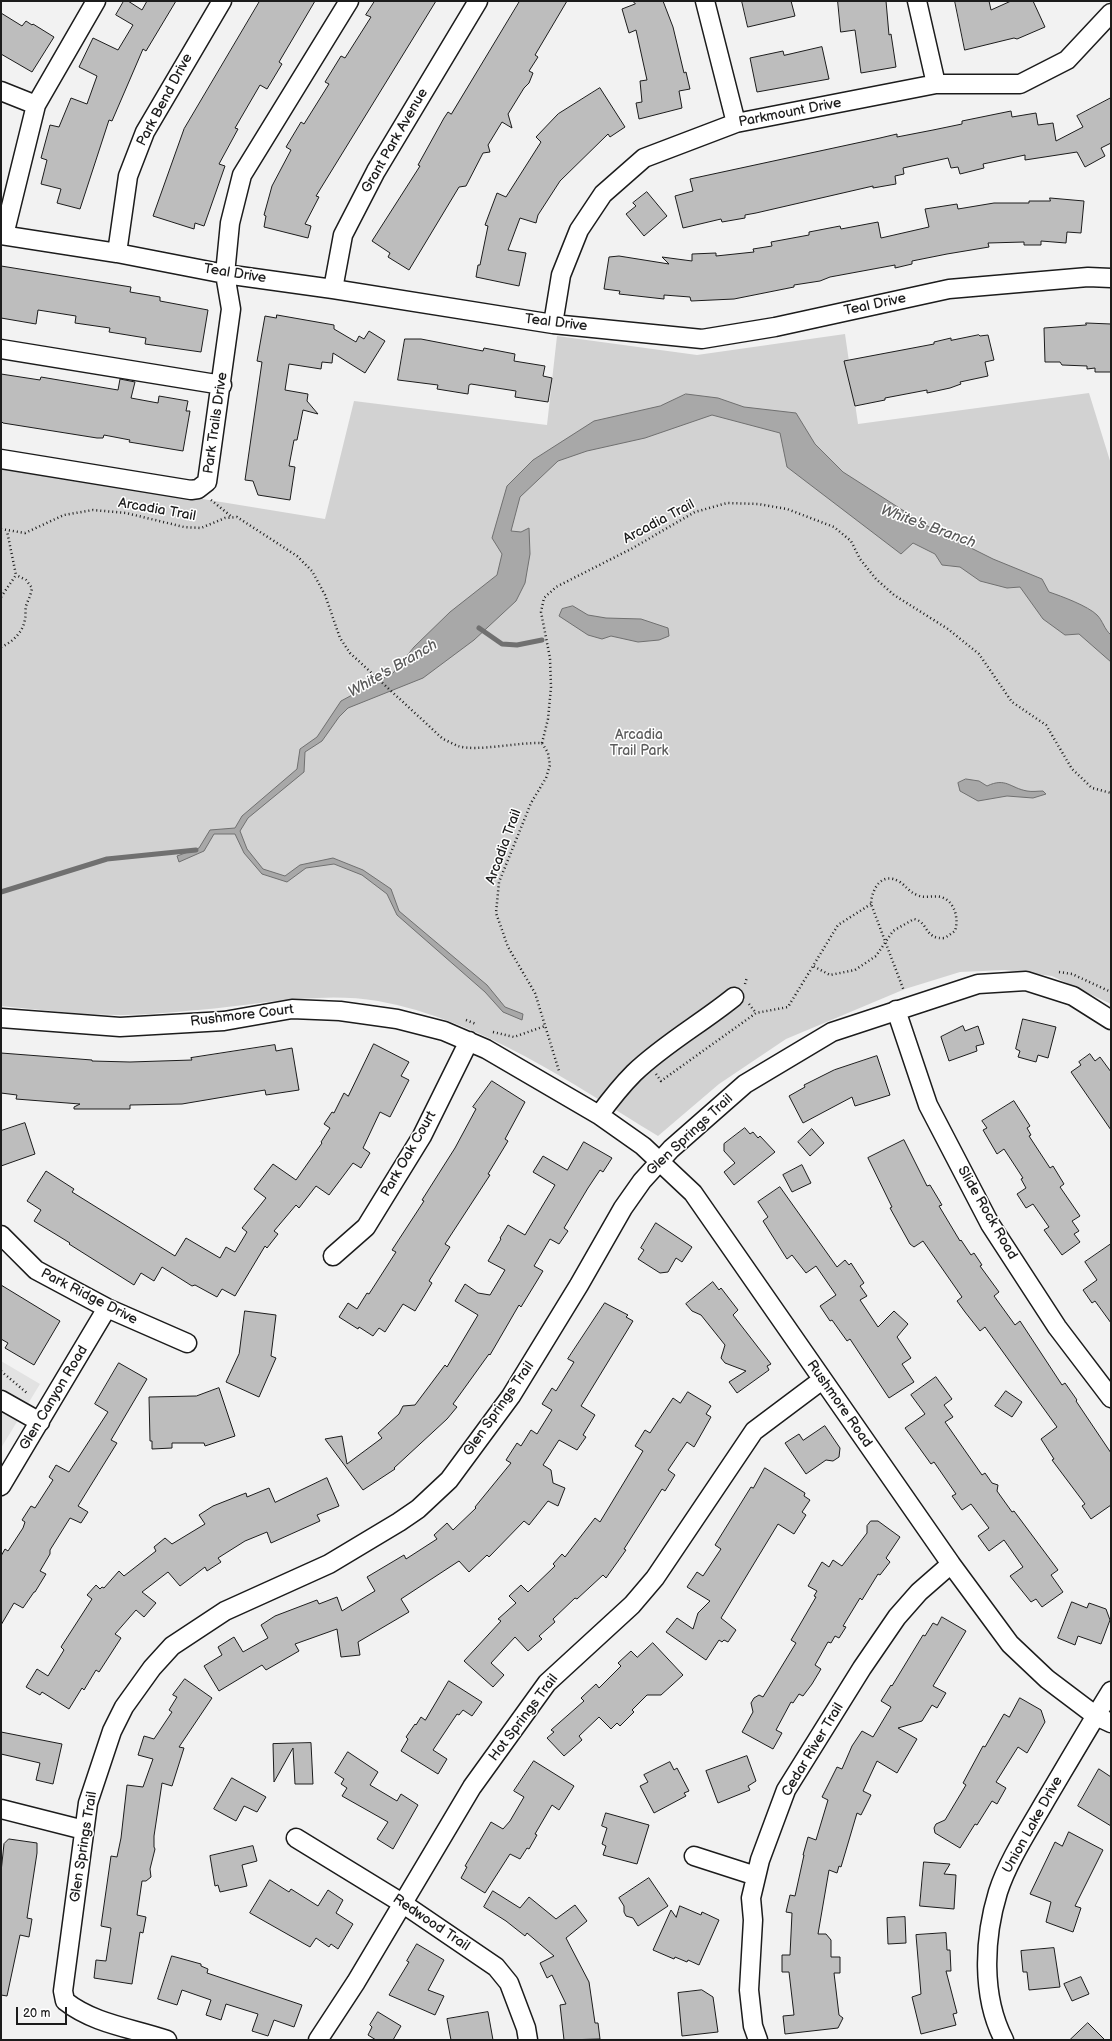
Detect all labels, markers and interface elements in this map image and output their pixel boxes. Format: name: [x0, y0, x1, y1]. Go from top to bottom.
street label: Park Bend Drive: [134, 51, 196, 149]
street label: Grant Park Avenue: [358, 86, 432, 196]
street label: Parkmount Drive: [737, 95, 843, 131]
street label: Teal Drive: [203, 261, 267, 287]
street label: Teal Drive: [842, 290, 908, 320]
street label: Teal Drive: [524, 311, 588, 335]
street label: Park Trails Drive: [201, 371, 231, 475]
street label: Arcadia Trail: [117, 495, 197, 525]
street label: Arcadia Trail: [620, 496, 698, 548]
water label: White's Branch: [878, 501, 978, 553]
water label: White's Branch: [345, 636, 441, 702]
park label: Arcadia Trail Park: [610, 727, 668, 760]
street label: Arcadia Trail: [483, 807, 525, 887]
street label: Rushmore Court: [189, 1001, 295, 1031]
street label: Glen Springs Trail: [643, 1091, 737, 1179]
street label: Park Oak Court: [378, 1108, 440, 1200]
street label: Slide Rock Road: [954, 1163, 1020, 1263]
street label: Park Ridge Drive: [38, 1265, 140, 1329]
street label: Glen Canyon Road: [16, 1343, 92, 1453]
street label: Rushmore Road: [803, 1357, 875, 1451]
street label: Glen Springs Trail: [460, 1358, 538, 1460]
street label: Hot Springs Trail: [486, 1671, 562, 1765]
street label: Cedar River Trail: [778, 1700, 848, 1800]
street label: Union Lake Drive: [999, 1774, 1067, 1876]
street label: Glen Springs Trail: [67, 1790, 101, 1904]
street label: Redwood Trail: [389, 1891, 473, 1955]
scale bar: [18, 1999, 69, 2025]
text: 20 m: [23, 2006, 50, 2021]

